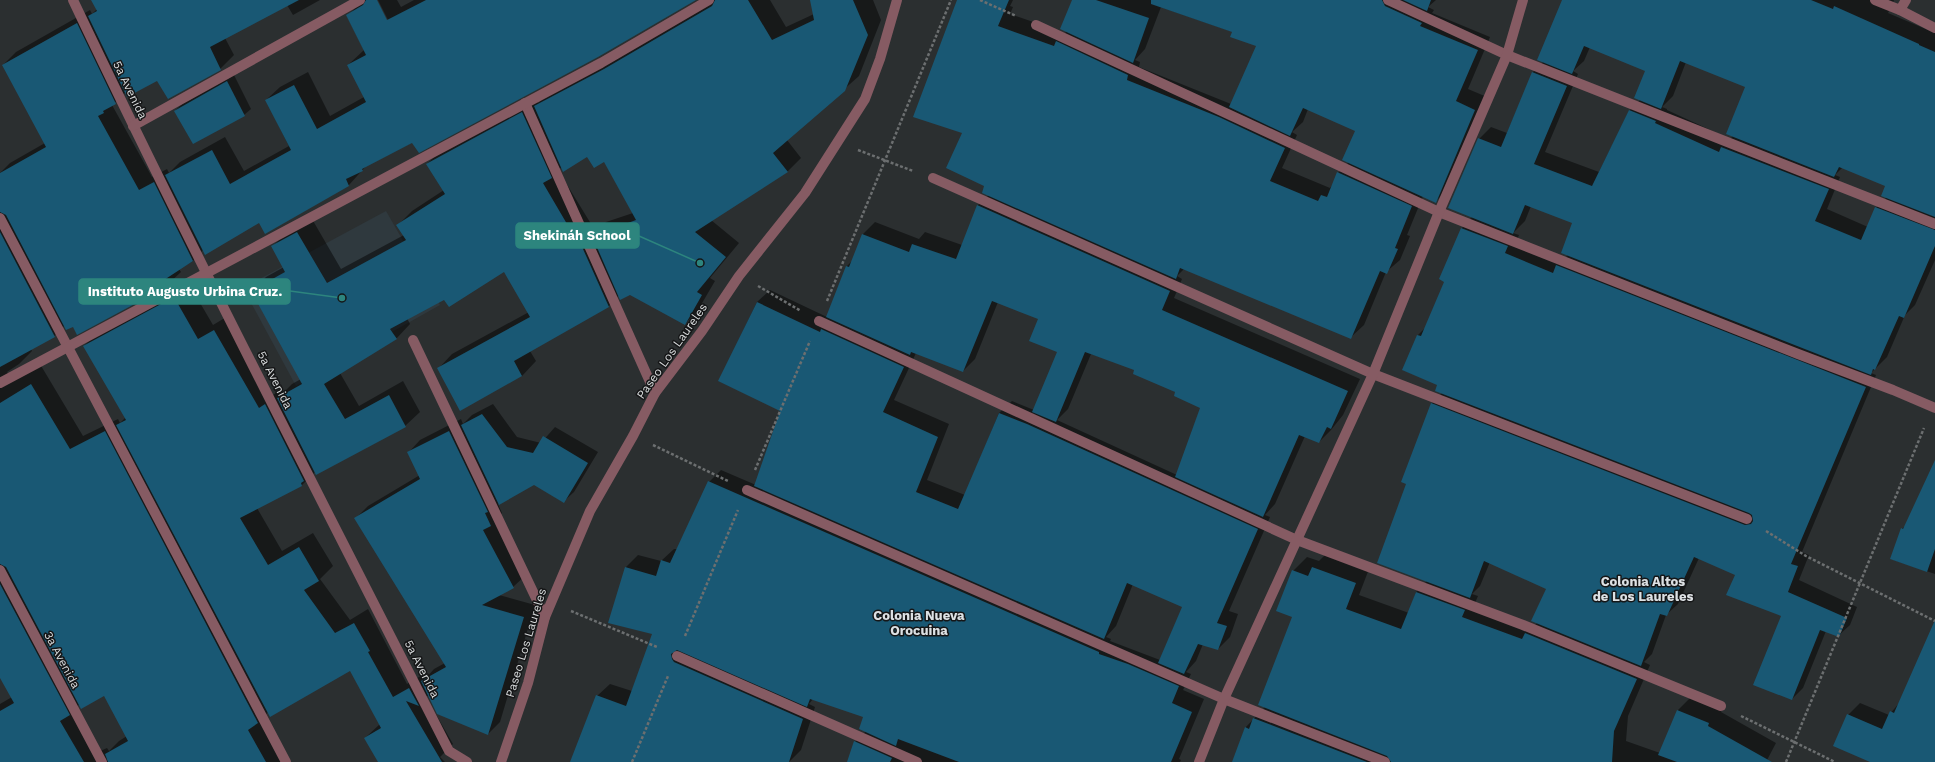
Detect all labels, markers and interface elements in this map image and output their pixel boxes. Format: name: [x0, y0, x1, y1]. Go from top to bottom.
street label: 5a Avenida: [110, 59, 150, 121]
callout: Shekináh School: [516, 223, 639, 248]
text: Shekináh School: [524, 228, 631, 243]
callout: Instituto Augusto Urbina Cruz.: [79, 279, 290, 304]
text: Instituto Augusto Urbina Cruz.: [88, 284, 282, 299]
street label: Paseo Los Laureles: [634, 301, 710, 401]
street label: 5a Avenida: [255, 349, 296, 411]
district label: Colonia Altos de Los Laureles: [1593, 574, 1693, 604]
street label: Paseo Los Laureles: [503, 587, 549, 699]
district label: Colonia Nueva Orocuina: [873, 608, 965, 638]
street label: 3a Avenida: [41, 629, 83, 691]
street label: 5a Avenida: [402, 638, 443, 700]

